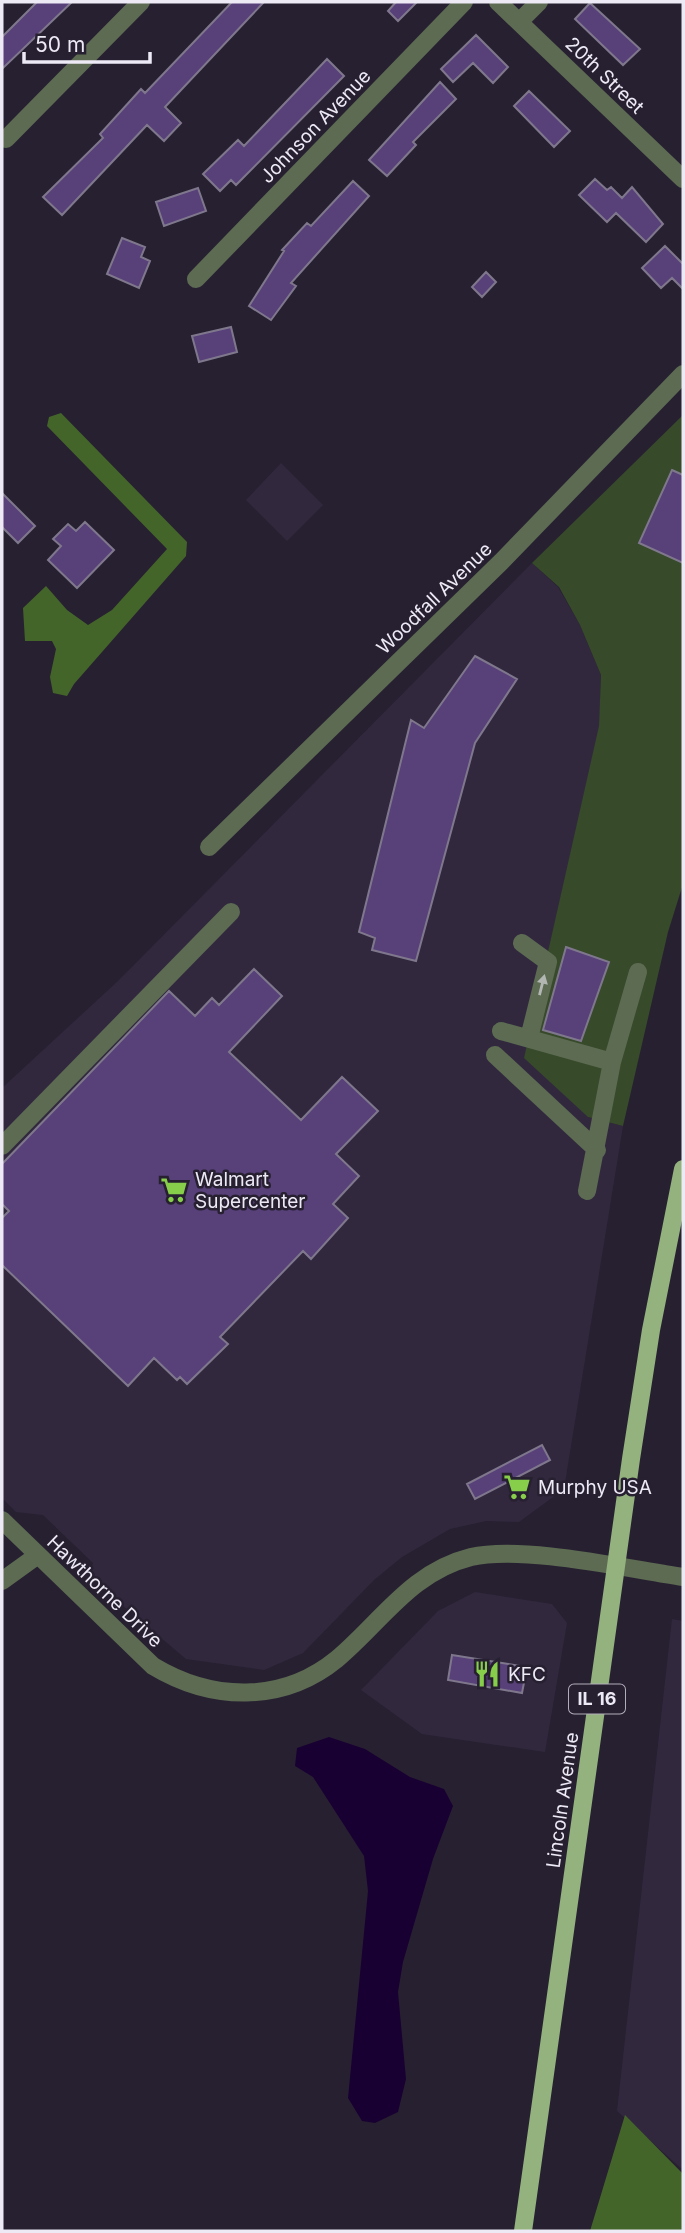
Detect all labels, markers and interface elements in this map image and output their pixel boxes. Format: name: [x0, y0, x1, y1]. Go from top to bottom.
scale bar: [24, 21, 150, 65]
text: 50 m: [35, 32, 85, 57]
street label: 20th Street: [561, 32, 649, 118]
street label: Johnson Avenue: [255, 65, 376, 188]
street label: Woodfall Avenue: [372, 538, 497, 659]
one-way arrow: [537, 973, 548, 995]
place label: Walmart Supercenter: [195, 1168, 305, 1213]
supermarket icon: Walmart Supercenter: [159, 1175, 189, 1205]
supermarket icon: Murphy USA: [502, 1472, 532, 1502]
place label: Murphy USA: [538, 1476, 652, 1499]
street label: Hawthorne Drive: [42, 1530, 167, 1652]
restaurant icon: KFC: [472, 1659, 502, 1689]
place label: KFC: [508, 1663, 546, 1686]
road number: IL 16: [569, 1684, 625, 1714]
street label: Lincoln Avenue: [542, 1731, 583, 1869]

